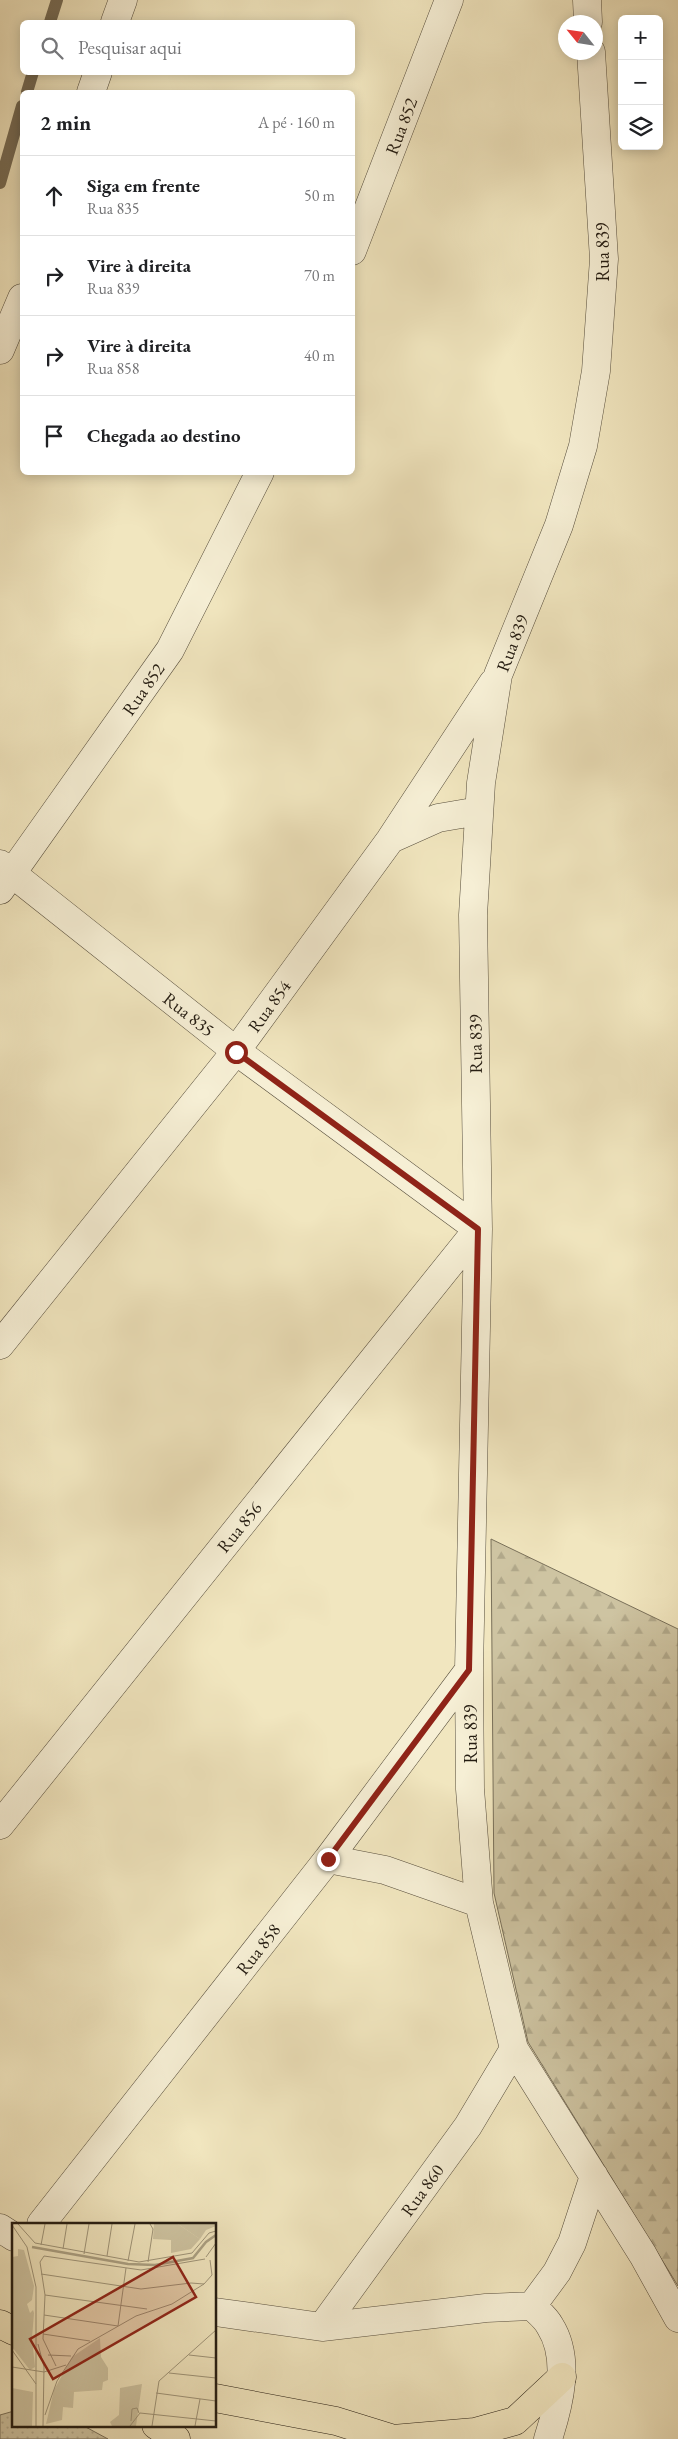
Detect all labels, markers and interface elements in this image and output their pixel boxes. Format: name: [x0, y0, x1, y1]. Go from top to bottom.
north arrow: [558, 15, 603, 60]
map controls: [618, 15, 663, 150]
button: +: [618, 15, 663, 60]
search box: [20, 20, 355, 75]
icon: search: [38, 34, 66, 62]
text: Pesquisar aqui: [78, 35, 182, 60]
button: −: [618, 60, 663, 105]
street label: Rua 852: [380, 94, 422, 158]
button: layers: [618, 105, 663, 150]
text: 2 min: [40, 109, 91, 136]
text: A pé · 160 m: [258, 112, 335, 133]
text: Siga em frente: [87, 173, 200, 198]
icon: ahead: [40, 182, 68, 210]
text: 50 m: [304, 185, 335, 206]
text: Rua 835: [87, 198, 139, 219]
street label: Rua 839: [591, 222, 614, 282]
text: Vire à direita: [87, 253, 191, 278]
icon: right: [40, 262, 68, 290]
text: 70 m: [304, 265, 335, 286]
text: Rua 839: [87, 278, 139, 299]
text: Vire à direita: [87, 333, 191, 358]
icon: right: [40, 342, 68, 370]
text: 40 m: [304, 345, 335, 366]
text: Rua 858: [87, 358, 139, 379]
icon: arrive: [40, 422, 68, 450]
text: Chegada ao destino: [87, 423, 241, 448]
street label: Rua 839: [491, 611, 533, 675]
street label: Rua 852: [117, 658, 170, 720]
street label: Rua 854: [242, 975, 296, 1037]
street label: Rua 835: [159, 987, 219, 1041]
street label: Rua 839: [463, 1014, 487, 1074]
route start: [225, 1041, 248, 1064]
street label: Rua 856: [211, 1497, 267, 1557]
street label: Rua 839: [459, 1704, 482, 1764]
route end: [317, 1848, 340, 1871]
street label: Rua 858: [231, 1919, 285, 1979]
street label: Rua 860: [395, 2159, 449, 2221]
inset map: [12, 2223, 216, 2426]

